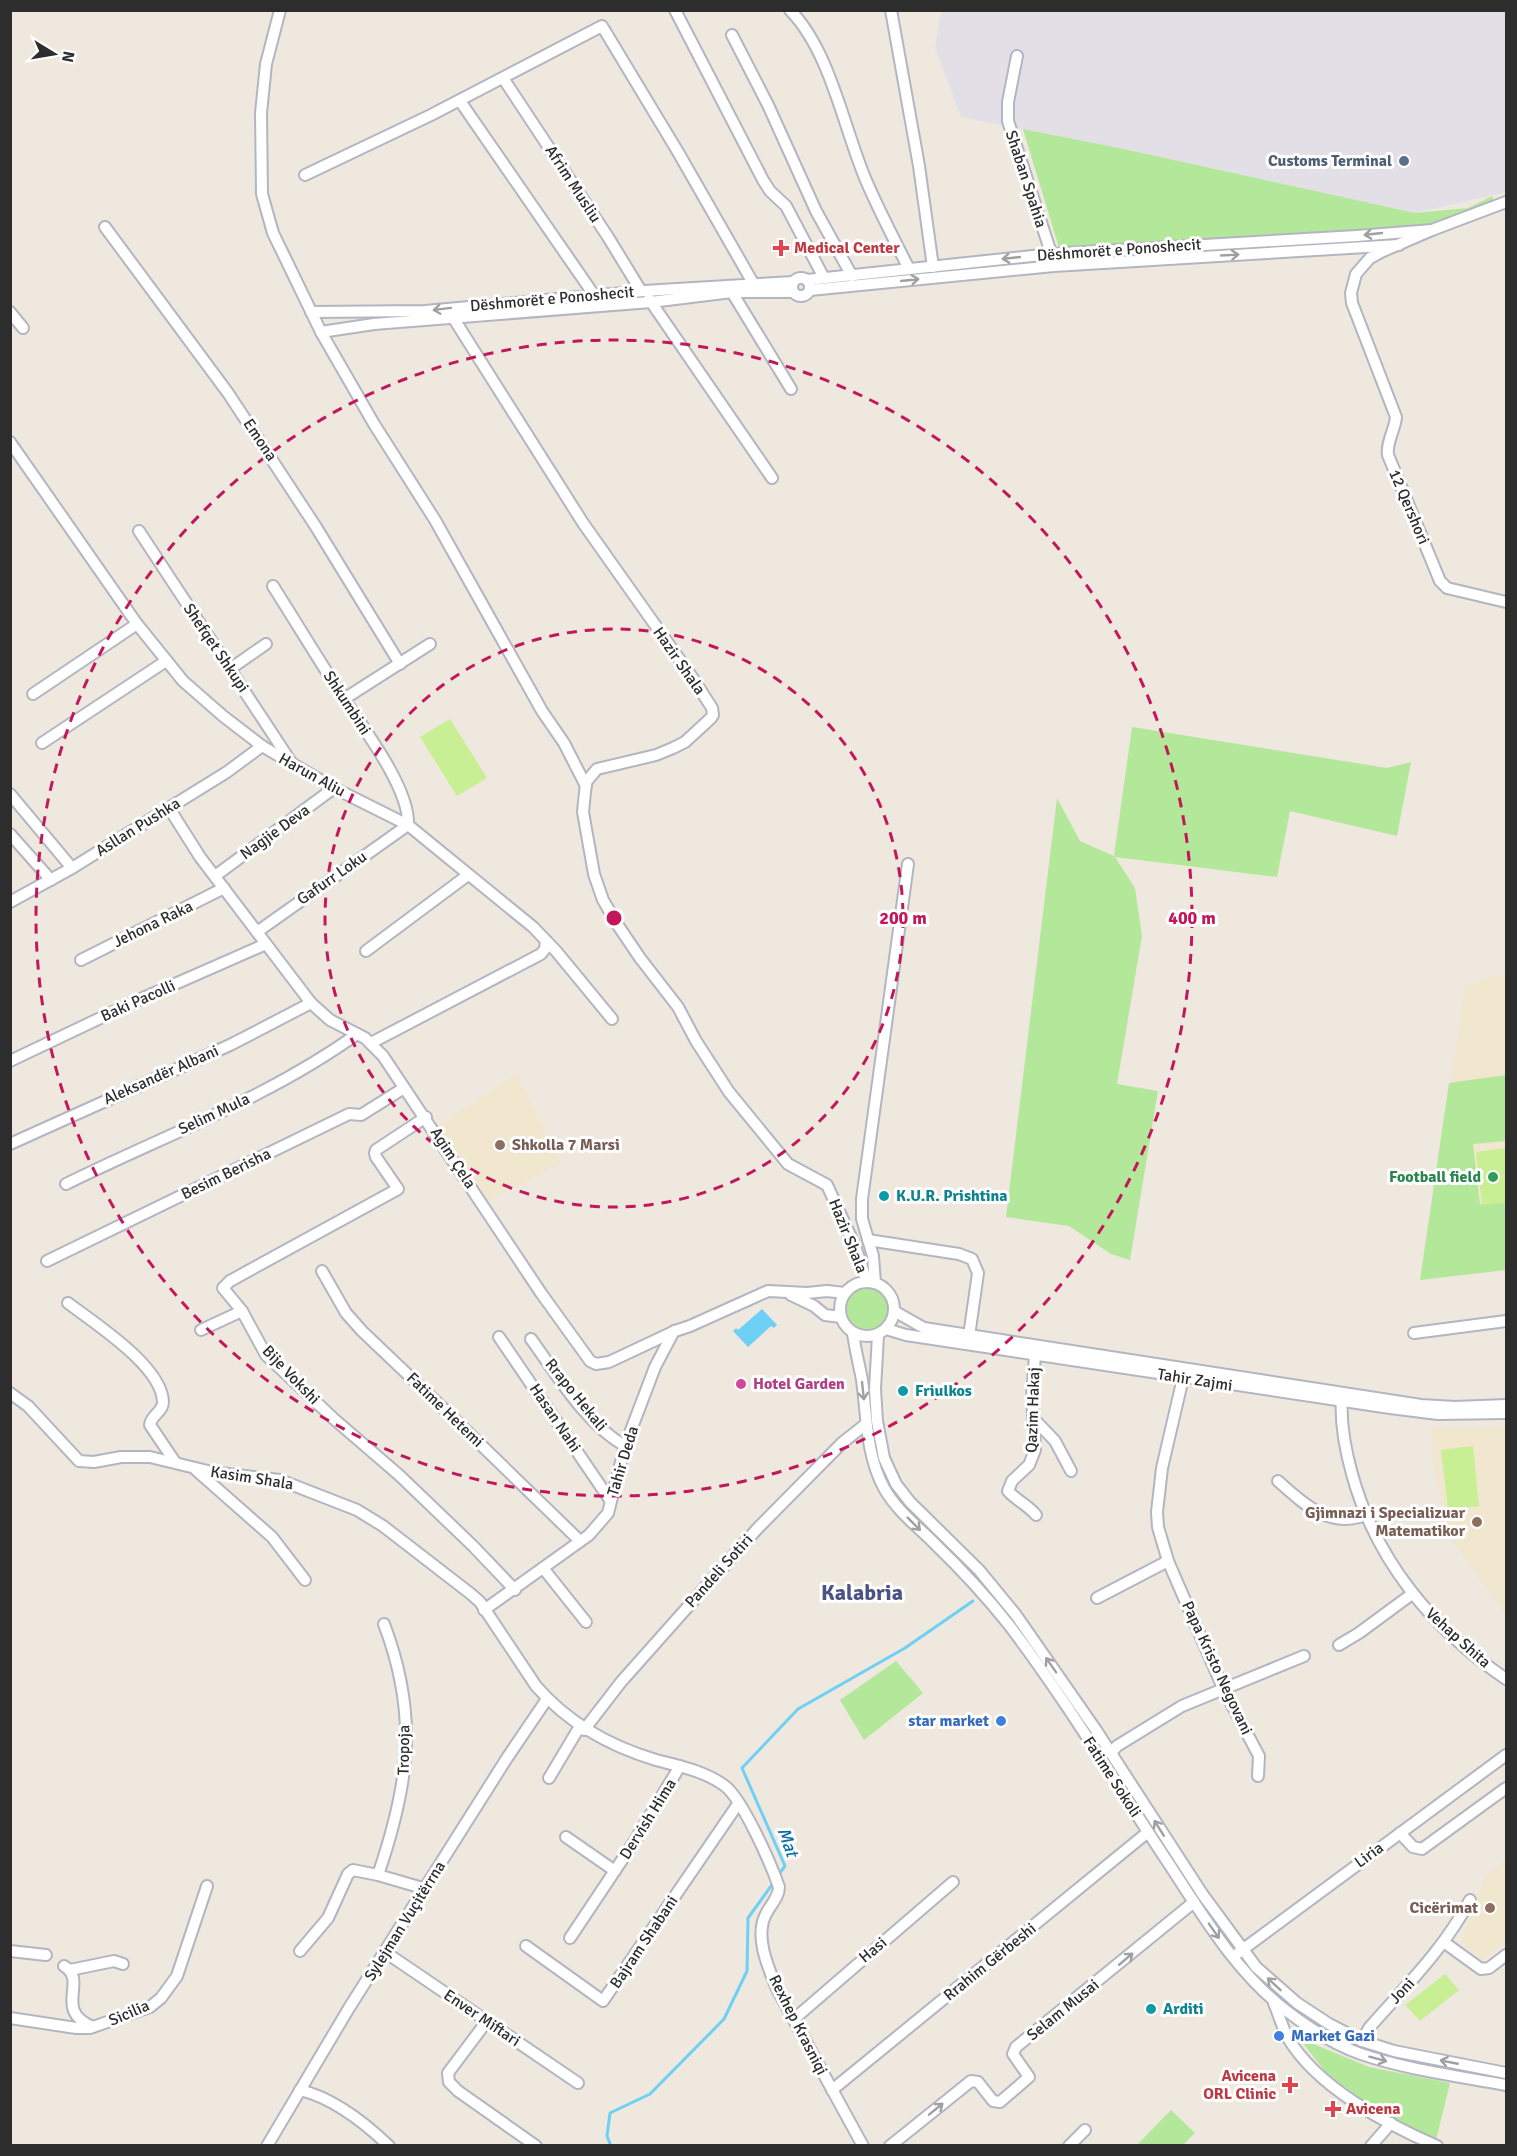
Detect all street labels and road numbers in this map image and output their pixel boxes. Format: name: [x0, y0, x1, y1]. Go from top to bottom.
street label: Shaban Spahia: [1001, 128, 1051, 230]
street label: Afrim Musliu: [541, 142, 605, 226]
street label: Dëshmorët e Ponoshecit: [1036, 234, 1202, 266]
street label: Dëshmorët e Ponoshecit: [469, 282, 635, 316]
street label: Emona: [239, 415, 281, 465]
street label: 12 Qershori: [1384, 466, 1434, 548]
street label: Shefqet Shkupi: [179, 600, 253, 696]
street label: Hazir Shala: [648, 623, 710, 699]
street label: Shkumbini: [319, 667, 375, 739]
street label: Harun Aliu: [275, 749, 349, 801]
street label: Asllan Pushka: [92, 793, 184, 861]
street label: Nagjie Deva: [236, 800, 314, 864]
street label: Gafurr Loku: [293, 847, 371, 909]
street label: Jehona Raka: [110, 896, 196, 952]
street label: Baki Pacolli: [98, 976, 178, 1026]
street label: Aleksandër Albani: [100, 1041, 222, 1109]
street label: Selim Mula: [175, 1089, 253, 1139]
street label: Agim Çela: [426, 1124, 480, 1192]
street label: Besim Berisha: [178, 1144, 274, 1204]
street label: Hazir Shala: [824, 1196, 872, 1276]
street label: Bije Vokshi: [258, 1341, 324, 1409]
street label: Rrapo Hekali: [541, 1355, 611, 1435]
street label: Tahir Zajmi: [1156, 1364, 1234, 1396]
street label: Qazim Hakaj: [1022, 1367, 1044, 1453]
street label: Fatime Hetemi: [402, 1368, 488, 1452]
street label: Hasan Nahi: [525, 1380, 585, 1456]
street label: Tahir Deda: [603, 1424, 643, 1498]
street label: Kasim Shala: [209, 1462, 295, 1494]
street label: Pandeli Sotiri: [681, 1530, 757, 1612]
street label: Papa Kristo Negovani: [1177, 1598, 1257, 1738]
street label: Vehap Shita: [1421, 1604, 1495, 1672]
street label: Tropoja: [394, 1725, 414, 1775]
street label: Fatime Sokoli: [1078, 1733, 1146, 1821]
street label: Dervish Hima: [615, 1775, 681, 1863]
street label: Liria: [1351, 1838, 1387, 1872]
street label: Sylejman Vuçitërrna: [360, 1857, 450, 1985]
street label: Bajram Shabani: [606, 1892, 682, 1992]
street label: Rrahim Gërbeshi: [940, 1919, 1040, 2005]
street label: Hasi: [855, 1933, 891, 1967]
street label: Rexhep Krasniqi: [764, 1972, 832, 2078]
street label: Joni: [1385, 1974, 1419, 2008]
street label: Selam Musai: [1023, 1975, 1103, 2045]
street label: Enver Miftari: [440, 1985, 524, 2051]
street label: Sicilia: [106, 1996, 152, 2030]

